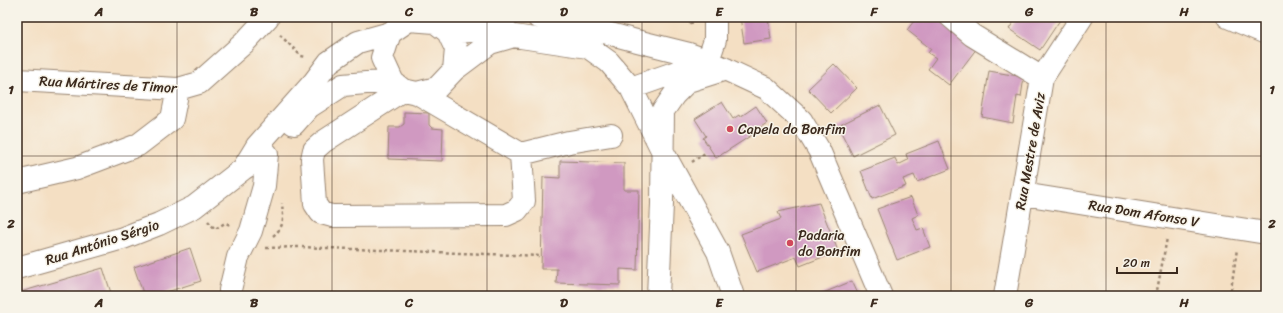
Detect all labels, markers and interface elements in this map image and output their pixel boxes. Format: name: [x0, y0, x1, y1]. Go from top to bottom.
text: A: [94, 0, 103, 23]
text: B: [250, 0, 259, 23]
text: C: [404, 0, 414, 23]
text: D: [560, 0, 568, 23]
text: E: [715, 0, 724, 23]
text: F: [869, 0, 878, 23]
text: G: [1024, 0, 1034, 23]
text: H: [1178, 0, 1189, 23]
street label: Rua Mártires de Timor: [38, 68, 179, 101]
text: 1: [8, 78, 14, 101]
text: 1: [1269, 78, 1275, 101]
street label: Rua Mestre de Aviz: [1008, 90, 1053, 212]
place label: Capela do Bonfim: [738, 117, 846, 142]
marker: Capela do Bonfim: [725, 124, 735, 134]
street label: Rua Dom Afonso V: [1087, 192, 1202, 235]
text: 2: [6, 212, 15, 235]
street label: Rua António Sérgio: [42, 212, 162, 273]
text: 2: [1267, 212, 1276, 235]
place label: Padaria do Bonfim: [798, 223, 861, 264]
marker: Padaria do Bonfim: [785, 238, 795, 248]
scale bar: [1117, 249, 1177, 275]
text: 20 m: [1123, 252, 1150, 274]
text: A: [94, 291, 103, 313]
text: B: [250, 291, 259, 313]
text: C: [404, 291, 414, 313]
text: D: [560, 291, 568, 313]
text: E: [715, 291, 724, 313]
text: F: [869, 291, 878, 313]
text: G: [1024, 291, 1034, 313]
text: H: [1178, 291, 1189, 313]

